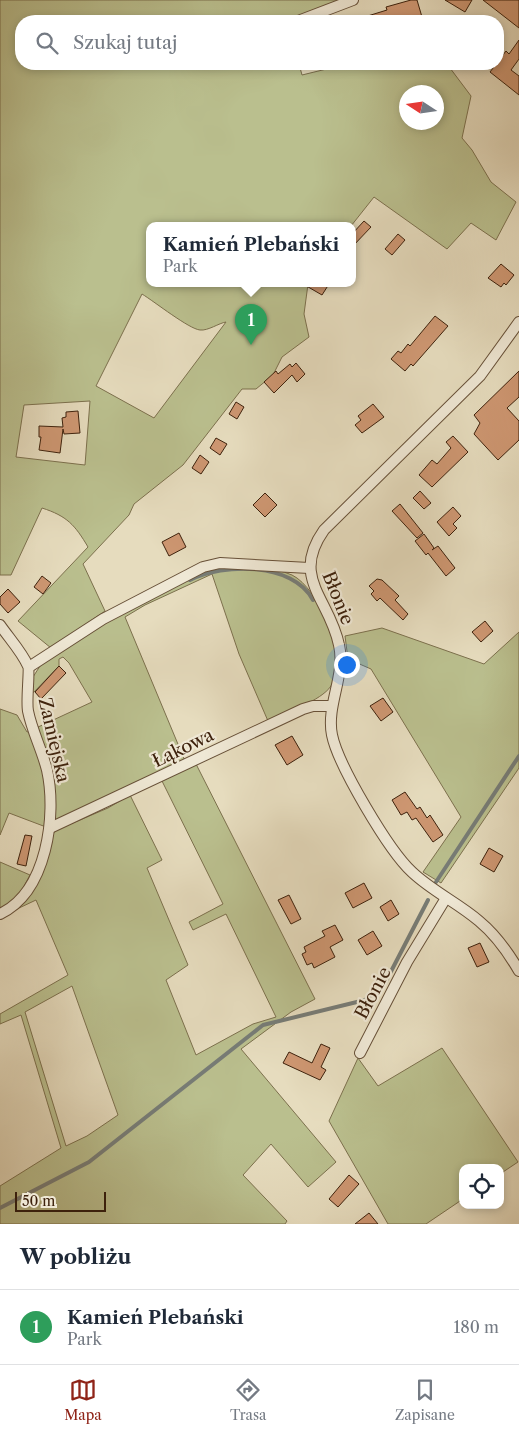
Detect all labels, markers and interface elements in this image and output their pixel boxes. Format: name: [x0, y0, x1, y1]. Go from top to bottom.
search box: [15, 15, 504, 70]
icon: search: [33, 29, 61, 57]
text: Szukaj tutaj: [73, 31, 177, 54]
north arrow: [399, 85, 444, 130]
popup: [146, 222, 356, 287]
text: Kamień Plebański: [163, 233, 339, 256]
text: Park: [163, 256, 197, 276]
pin: 1: [235, 304, 267, 345]
street label: Błonie: [317, 568, 359, 628]
your location: [334, 652, 360, 678]
street label: Zamiejska: [34, 695, 75, 785]
street label: Łąkowa: [149, 724, 218, 772]
street label: Błonie: [350, 963, 396, 1023]
map controls: [459, 1164, 504, 1209]
button: locate: [459, 1164, 504, 1209]
scale bar: [15, 1189, 106, 1212]
text: 50 m: [22, 1192, 55, 1210]
text: W pobliżu: [20, 1244, 131, 1269]
text: Kamień Plebański: [67, 1306, 244, 1329]
text: 1: [32, 1317, 40, 1337]
text: 180 m: [453, 1317, 499, 1337]
text: Park: [67, 1329, 102, 1349]
tab: Mapa: [64, 1376, 102, 1424]
tab: Trasa: [230, 1376, 266, 1424]
tab: Zapisane: [395, 1376, 455, 1424]

